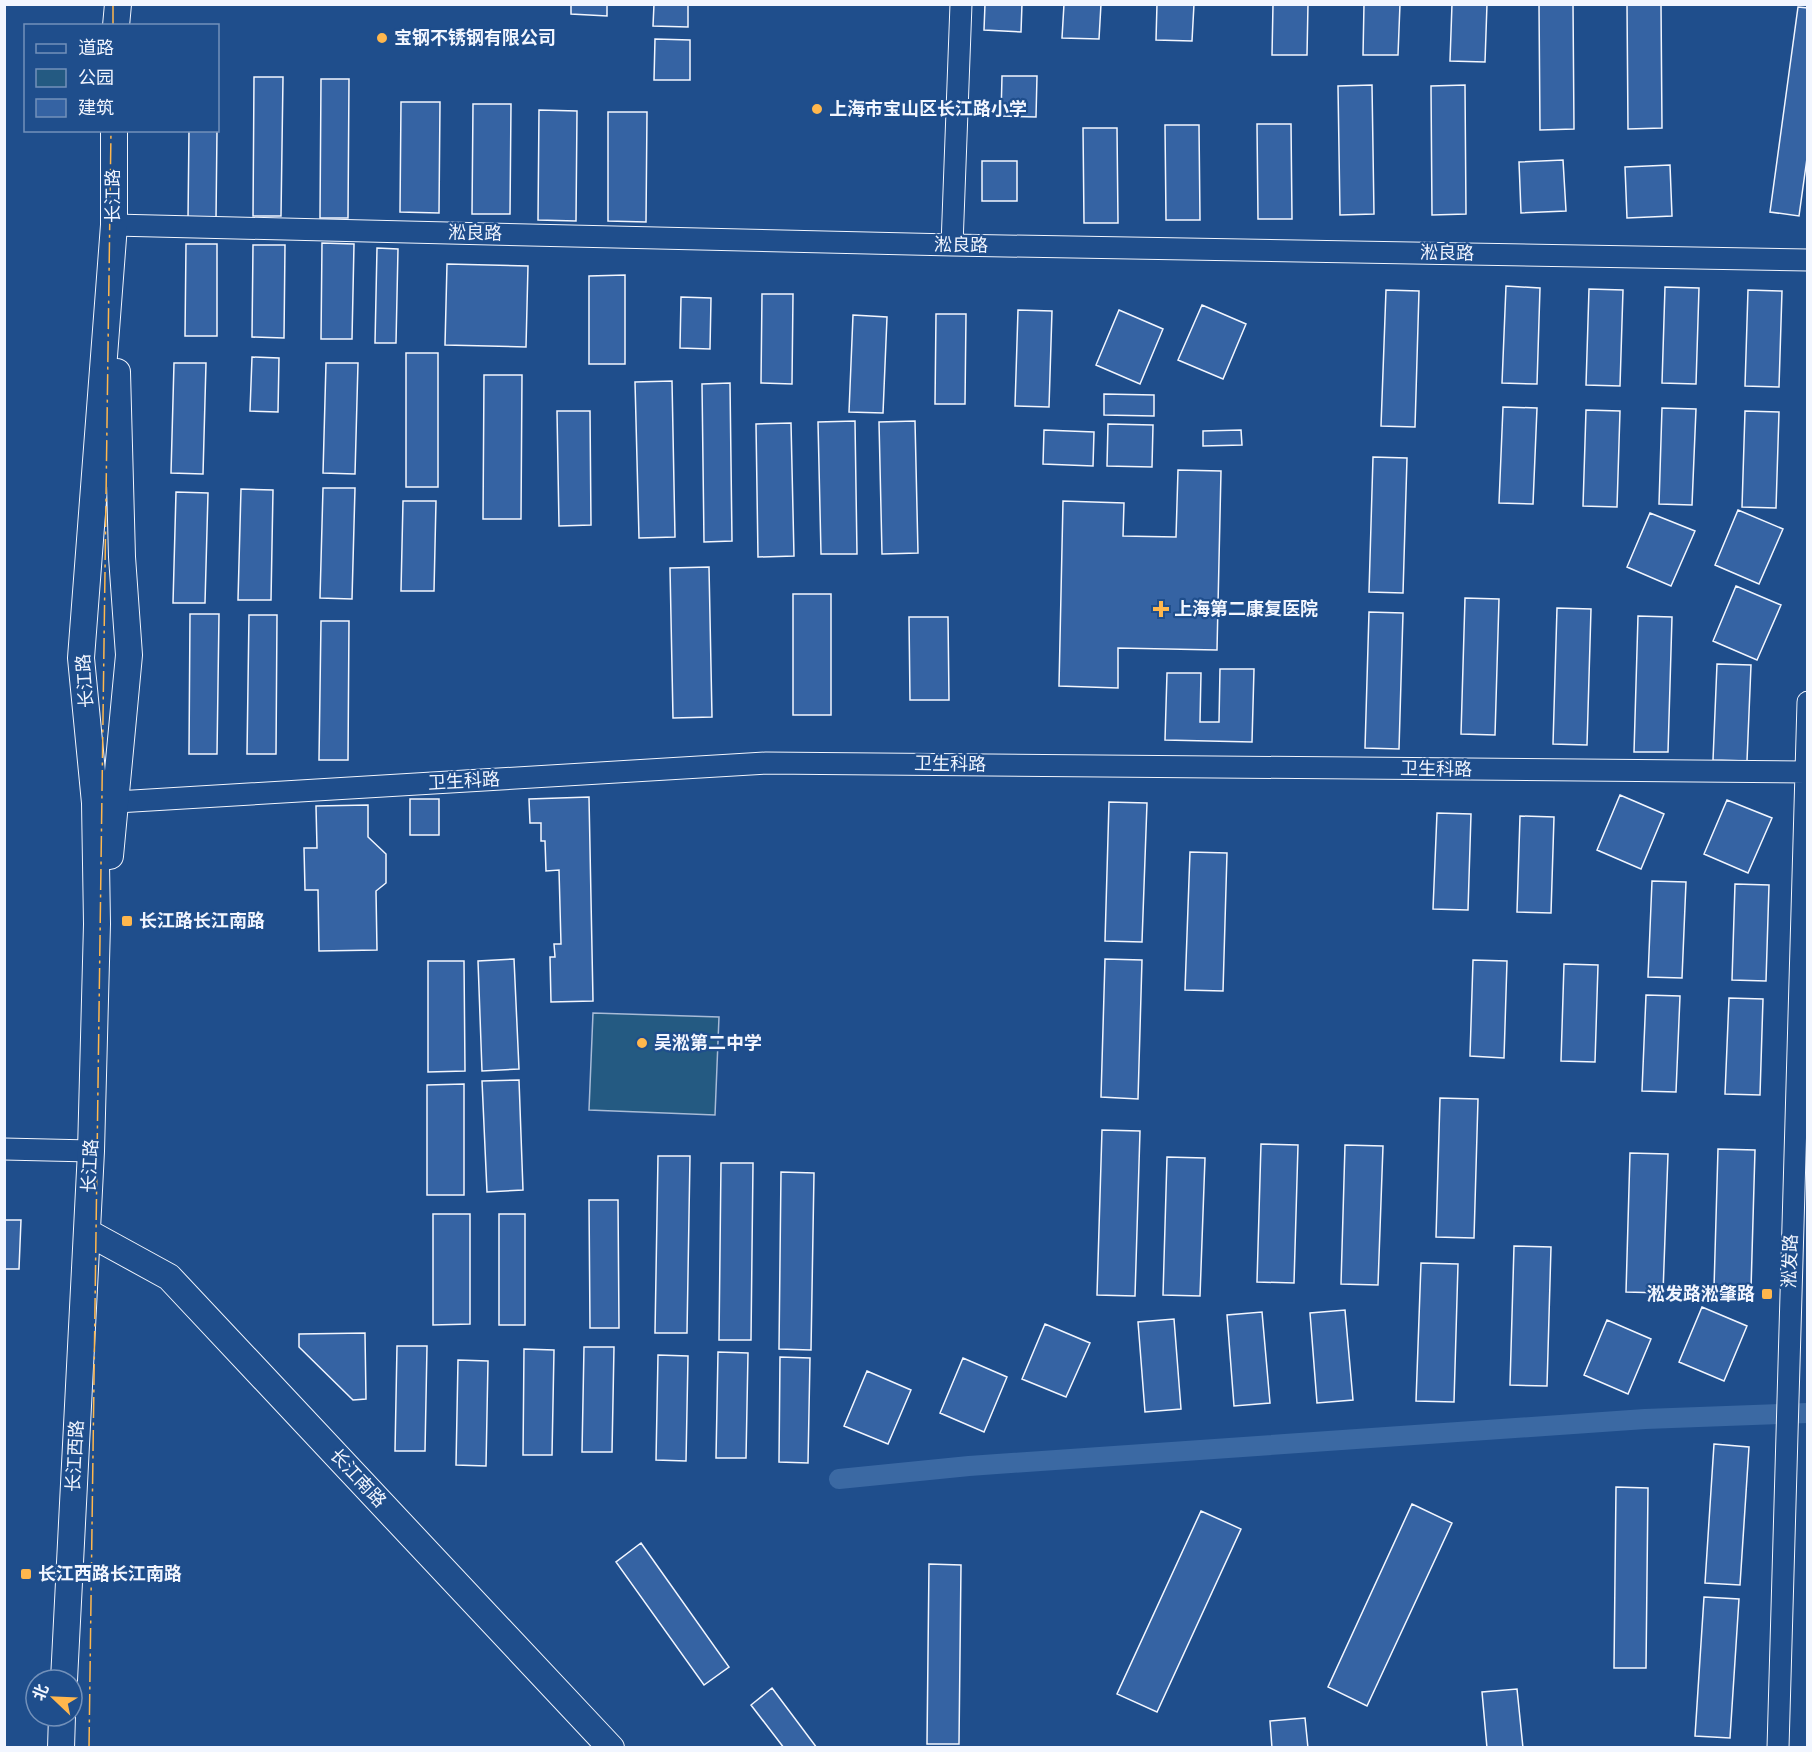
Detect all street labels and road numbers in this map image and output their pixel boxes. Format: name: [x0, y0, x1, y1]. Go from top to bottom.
street label: 长江路: [100, 169, 125, 223]
street label: 淞良路: [448, 220, 502, 245]
street label: 淞良路: [934, 232, 988, 257]
street label: 淞良路: [1420, 240, 1474, 265]
street label: 长江路: [70, 653, 99, 709]
street label: 卫生科路: [914, 750, 986, 777]
street label: 卫生科路: [1400, 755, 1472, 782]
street label: 卫生科路: [427, 766, 501, 795]
street label: 长江路: [76, 1138, 103, 1194]
street label: 淞发路: [1776, 1234, 1803, 1288]
street label: 长江西路: [60, 1419, 89, 1493]
street label: 长江南路: [325, 1443, 392, 1513]

